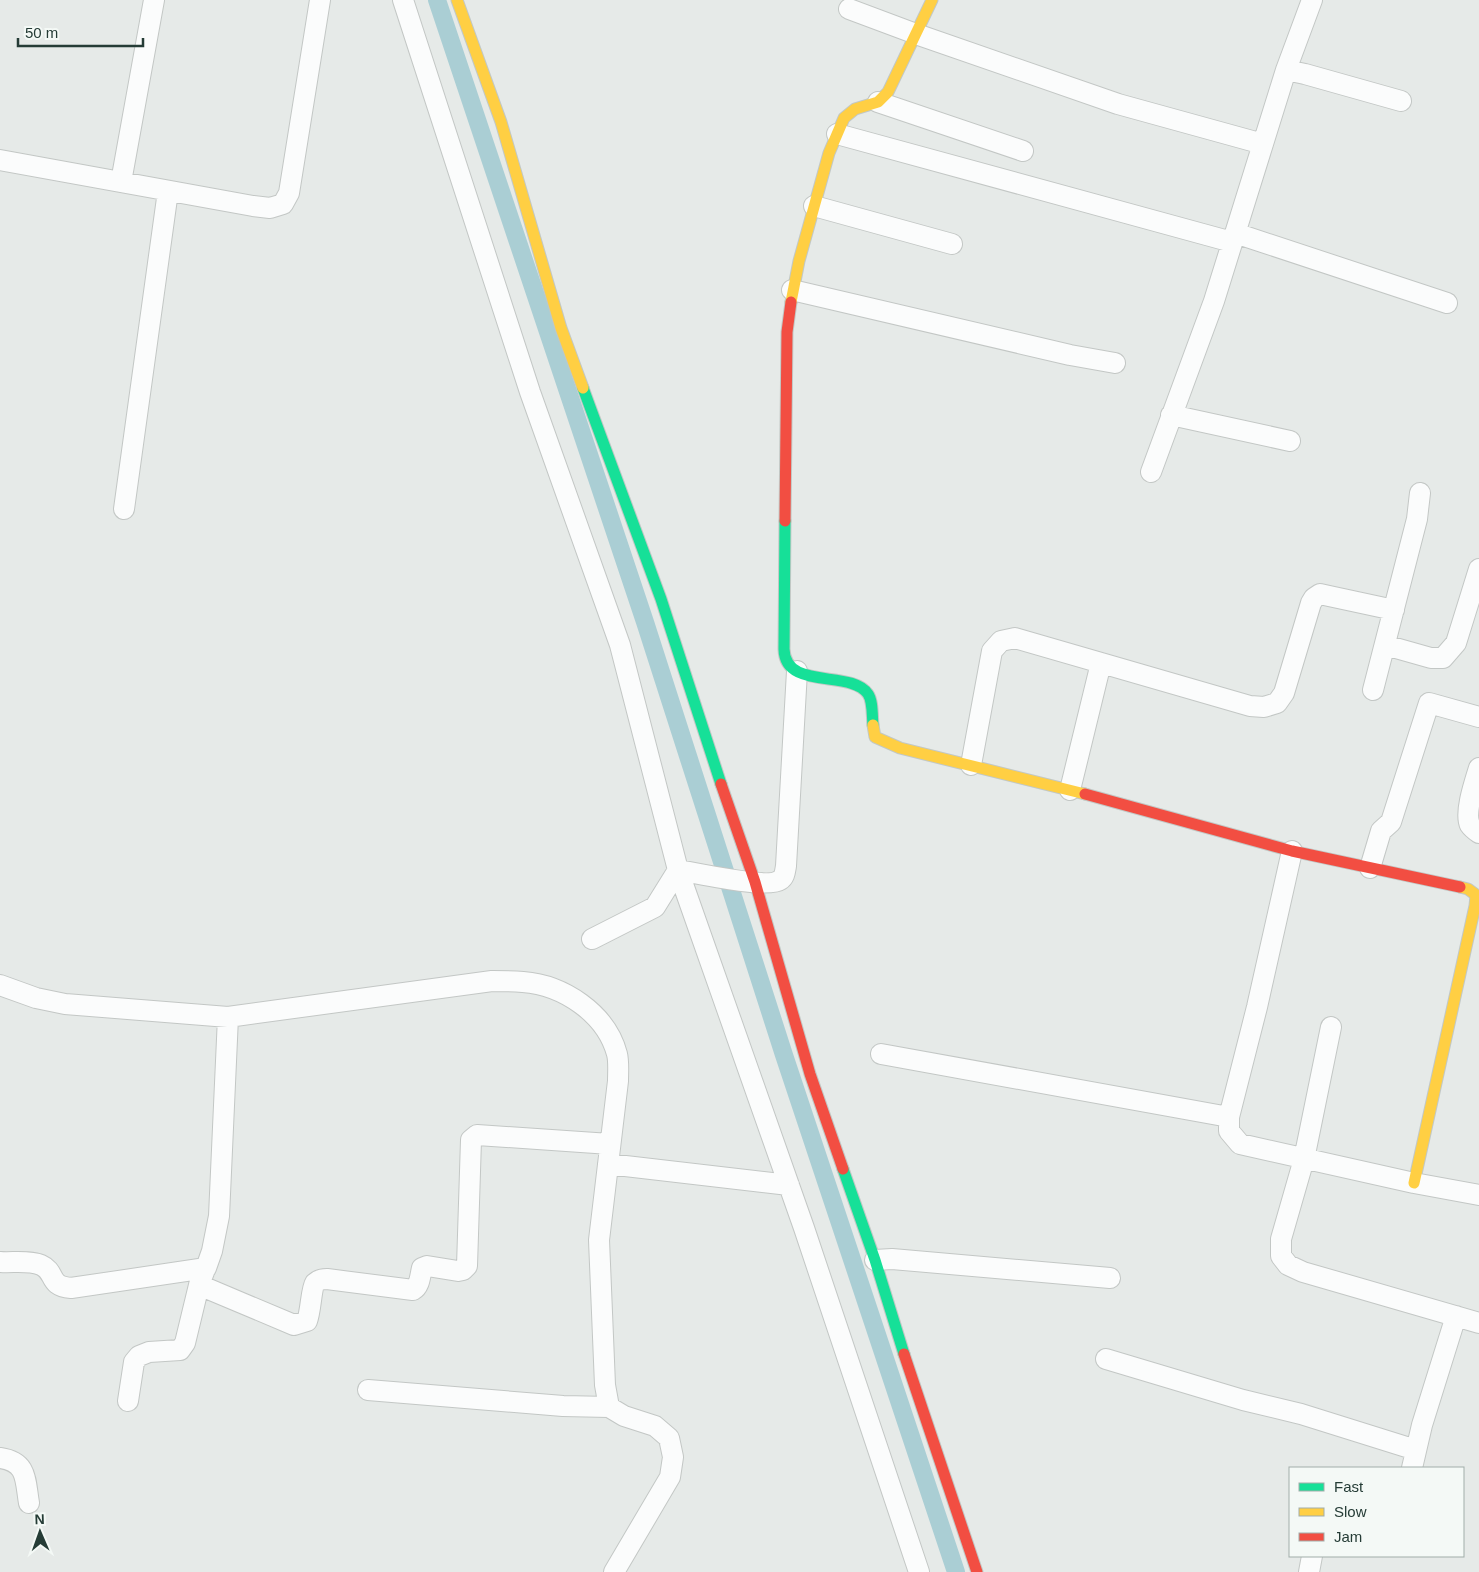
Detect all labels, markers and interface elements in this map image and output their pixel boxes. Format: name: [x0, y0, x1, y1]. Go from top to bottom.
scale bar: [18, 15, 142, 47]
text: 50 m: [25, 24, 58, 41]
legend: [1289, 1467, 1464, 1557]
text: Fast: [1334, 1478, 1364, 1495]
text: Slow: [1334, 1503, 1367, 1520]
north arrow: [15, 1507, 65, 1557]
text: N: [34, 1511, 45, 1527]
text: Jam: [1334, 1528, 1362, 1545]

